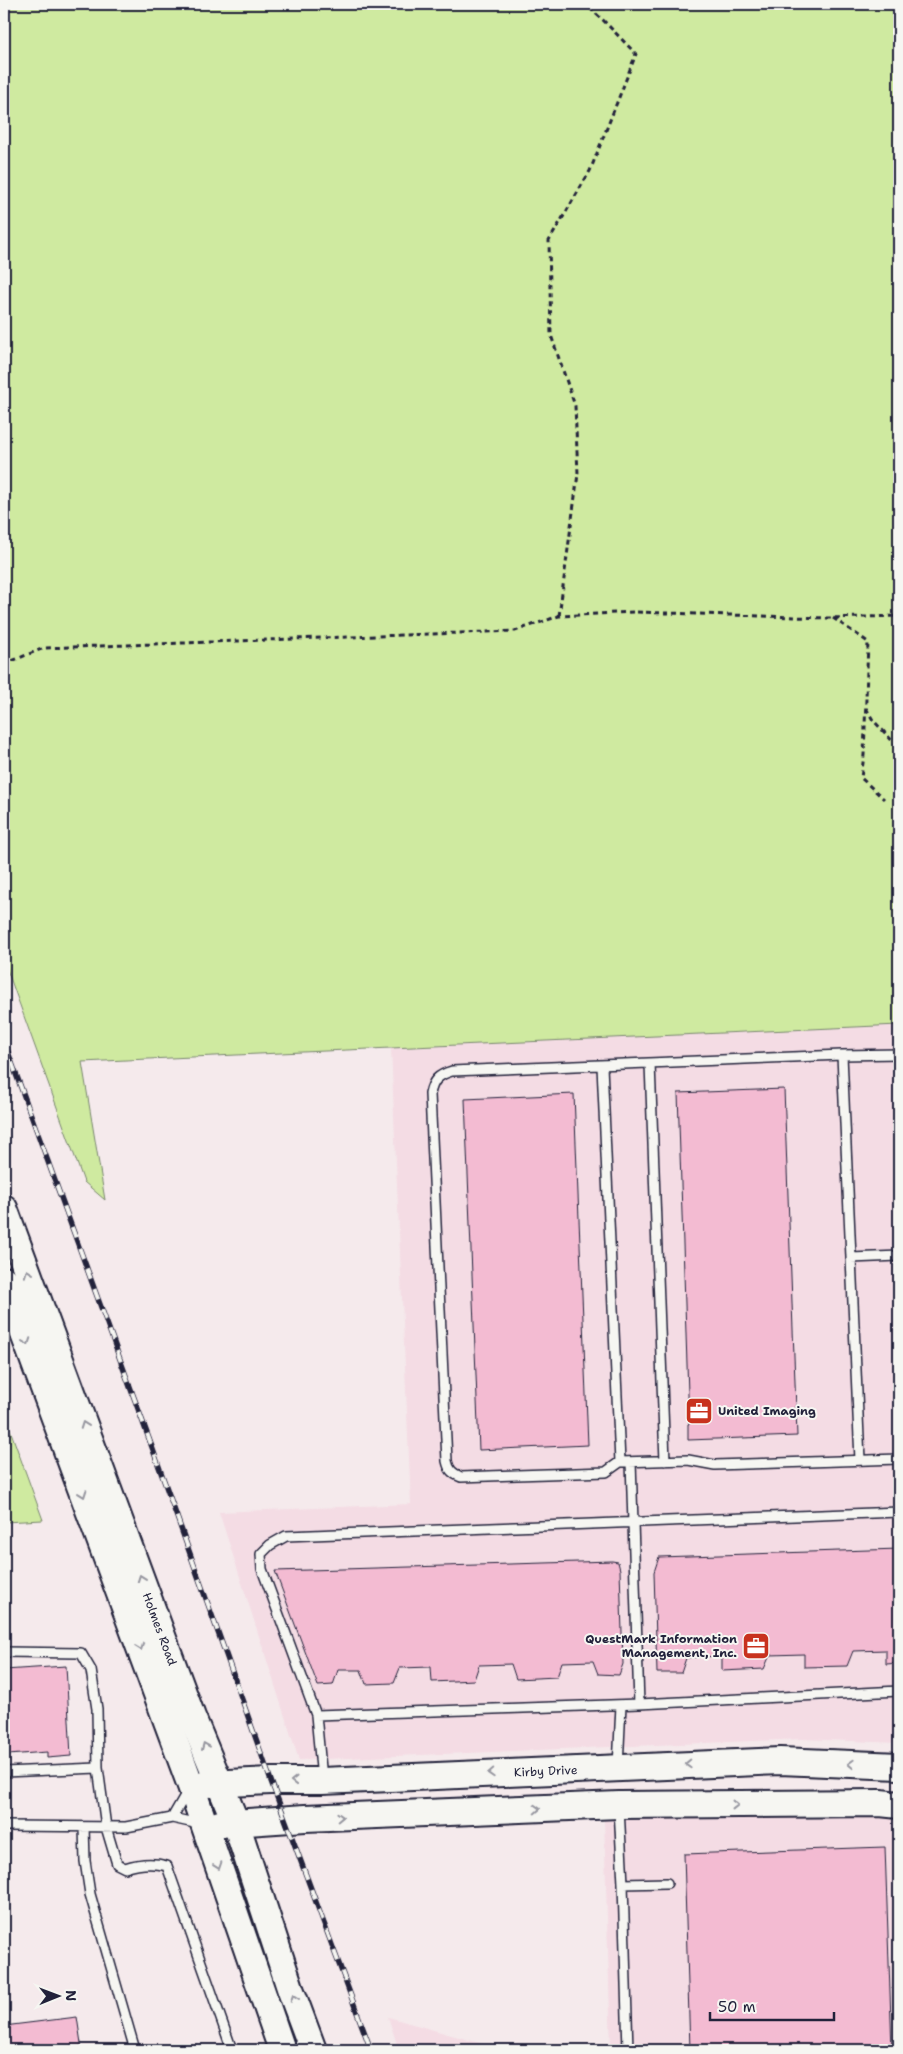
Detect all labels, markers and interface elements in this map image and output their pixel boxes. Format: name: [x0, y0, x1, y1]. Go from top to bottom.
one-way arrow: [24, 1269, 34, 1278]
one-way arrow: [21, 1337, 31, 1346]
office icon: United Imaging: [684, 1396, 714, 1426]
place label: United Imaging: [718, 1403, 816, 1419]
one-way arrow: [80, 1421, 90, 1430]
one-way arrow: [77, 1490, 87, 1498]
one-way arrow: [137, 1574, 147, 1582]
street label: Holmes Road: [139, 1590, 180, 1668]
place label: QuestMark Information Management, Inc.: [585, 1631, 737, 1661]
office icon: QuestMark Information Management, Inc.: [741, 1631, 771, 1661]
one-way arrow: [134, 1642, 144, 1650]
one-way arrow: [200, 1742, 211, 1751]
one-way arrow: [846, 1758, 854, 1769]
one-way arrow: [684, 1759, 692, 1770]
street label: Kirby Drive: [514, 1762, 578, 1781]
one-way arrow: [487, 1768, 495, 1779]
one-way arrow: [289, 1776, 297, 1787]
one-way arrow: [732, 1800, 739, 1810]
one-way arrow: [534, 1803, 542, 1814]
one-way arrow: [336, 1811, 344, 1822]
one-way arrow: [212, 1861, 222, 1869]
north arrow: [32, 1972, 82, 2022]
scale bar: [710, 1989, 834, 2021]
text: N: [62, 1990, 80, 2001]
one-way arrow: [290, 1994, 300, 2002]
text: 50 m: [718, 1997, 756, 2017]

